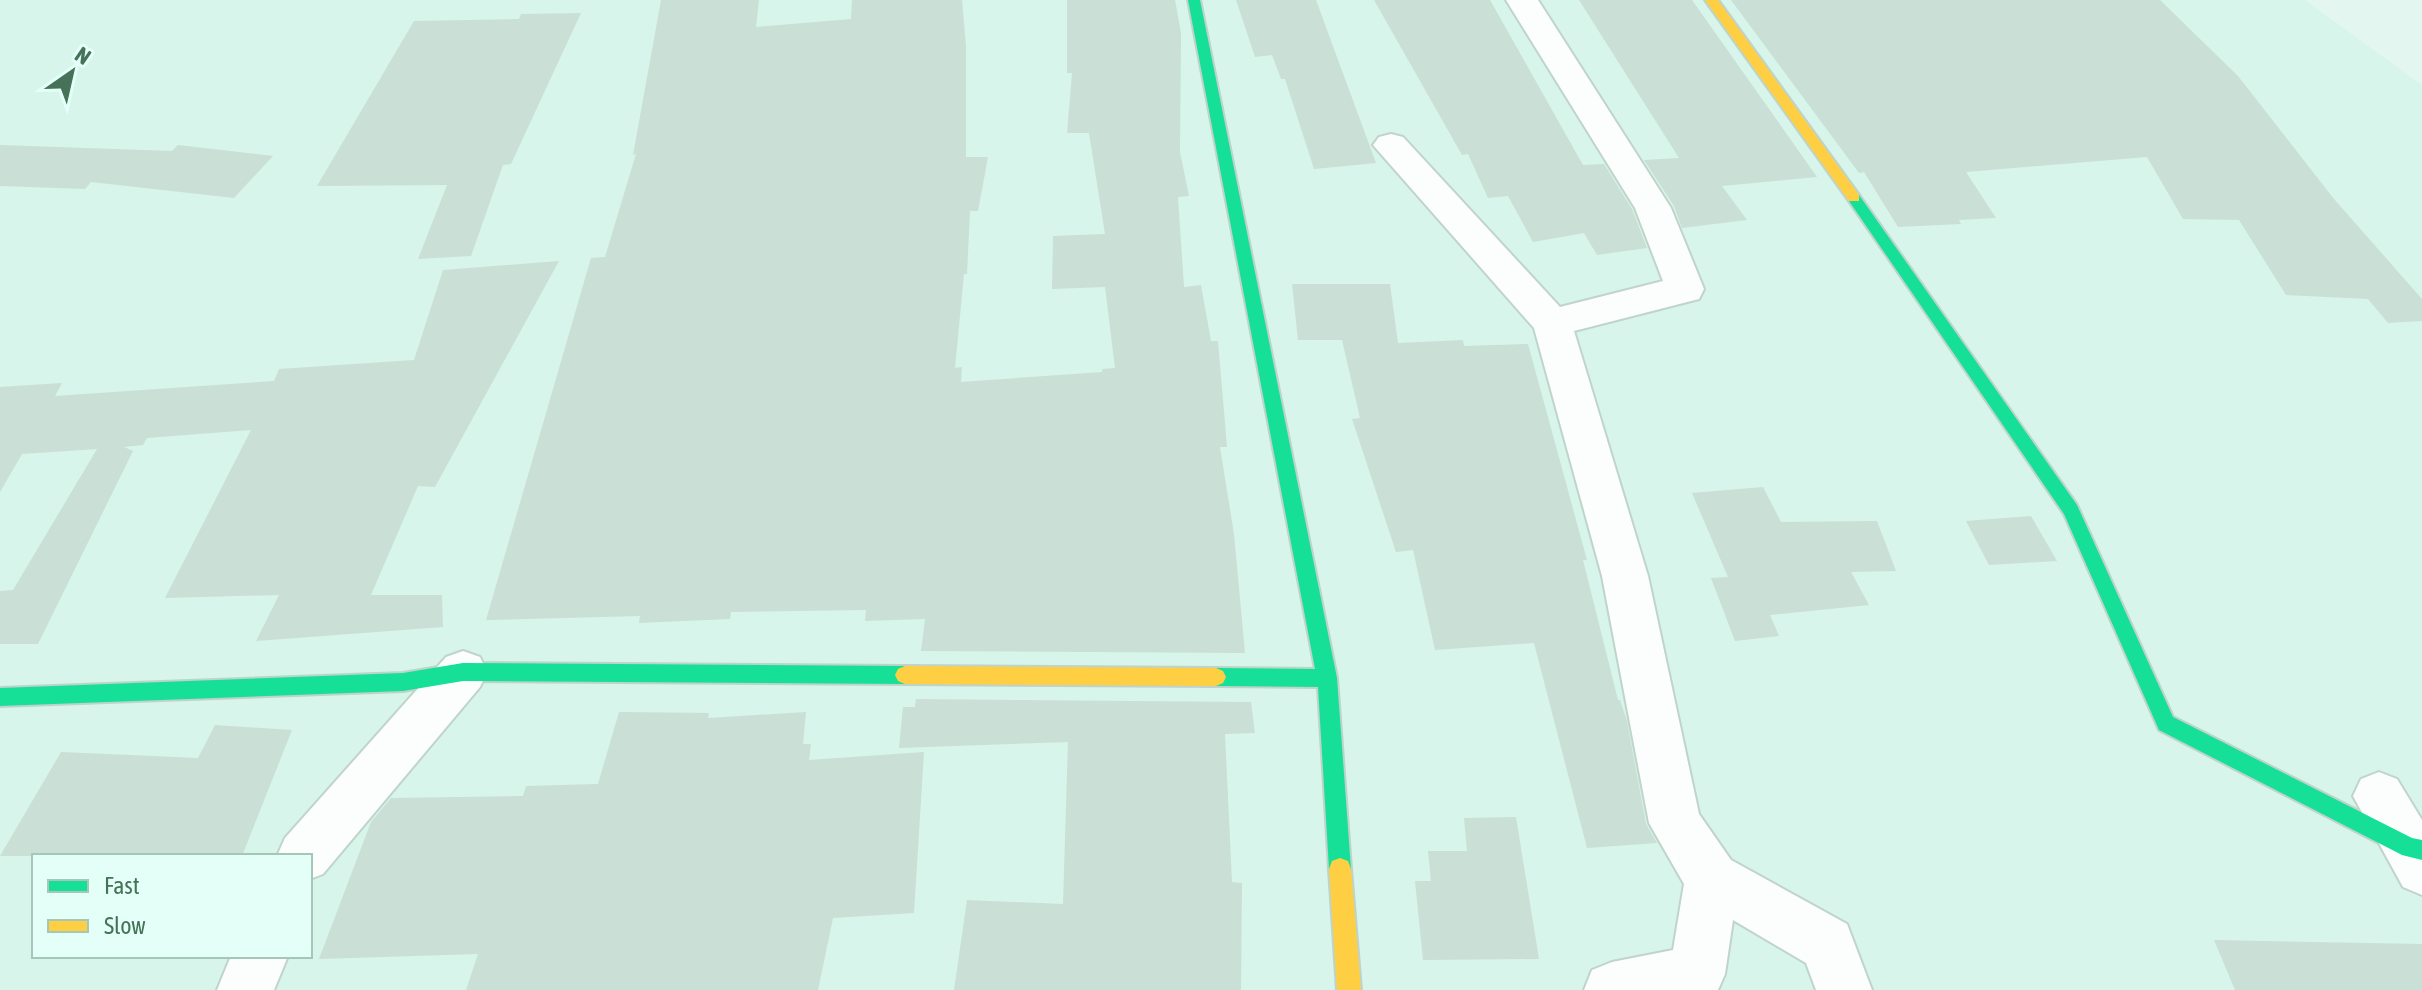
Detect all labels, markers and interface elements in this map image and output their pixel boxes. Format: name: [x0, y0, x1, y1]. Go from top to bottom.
north arrow: [32, 32, 112, 112]
text: N: [71, 41, 96, 70]
legend: [32, 854, 312, 958]
text: Fast: [104, 872, 140, 899]
text: Slow: [104, 912, 146, 939]

